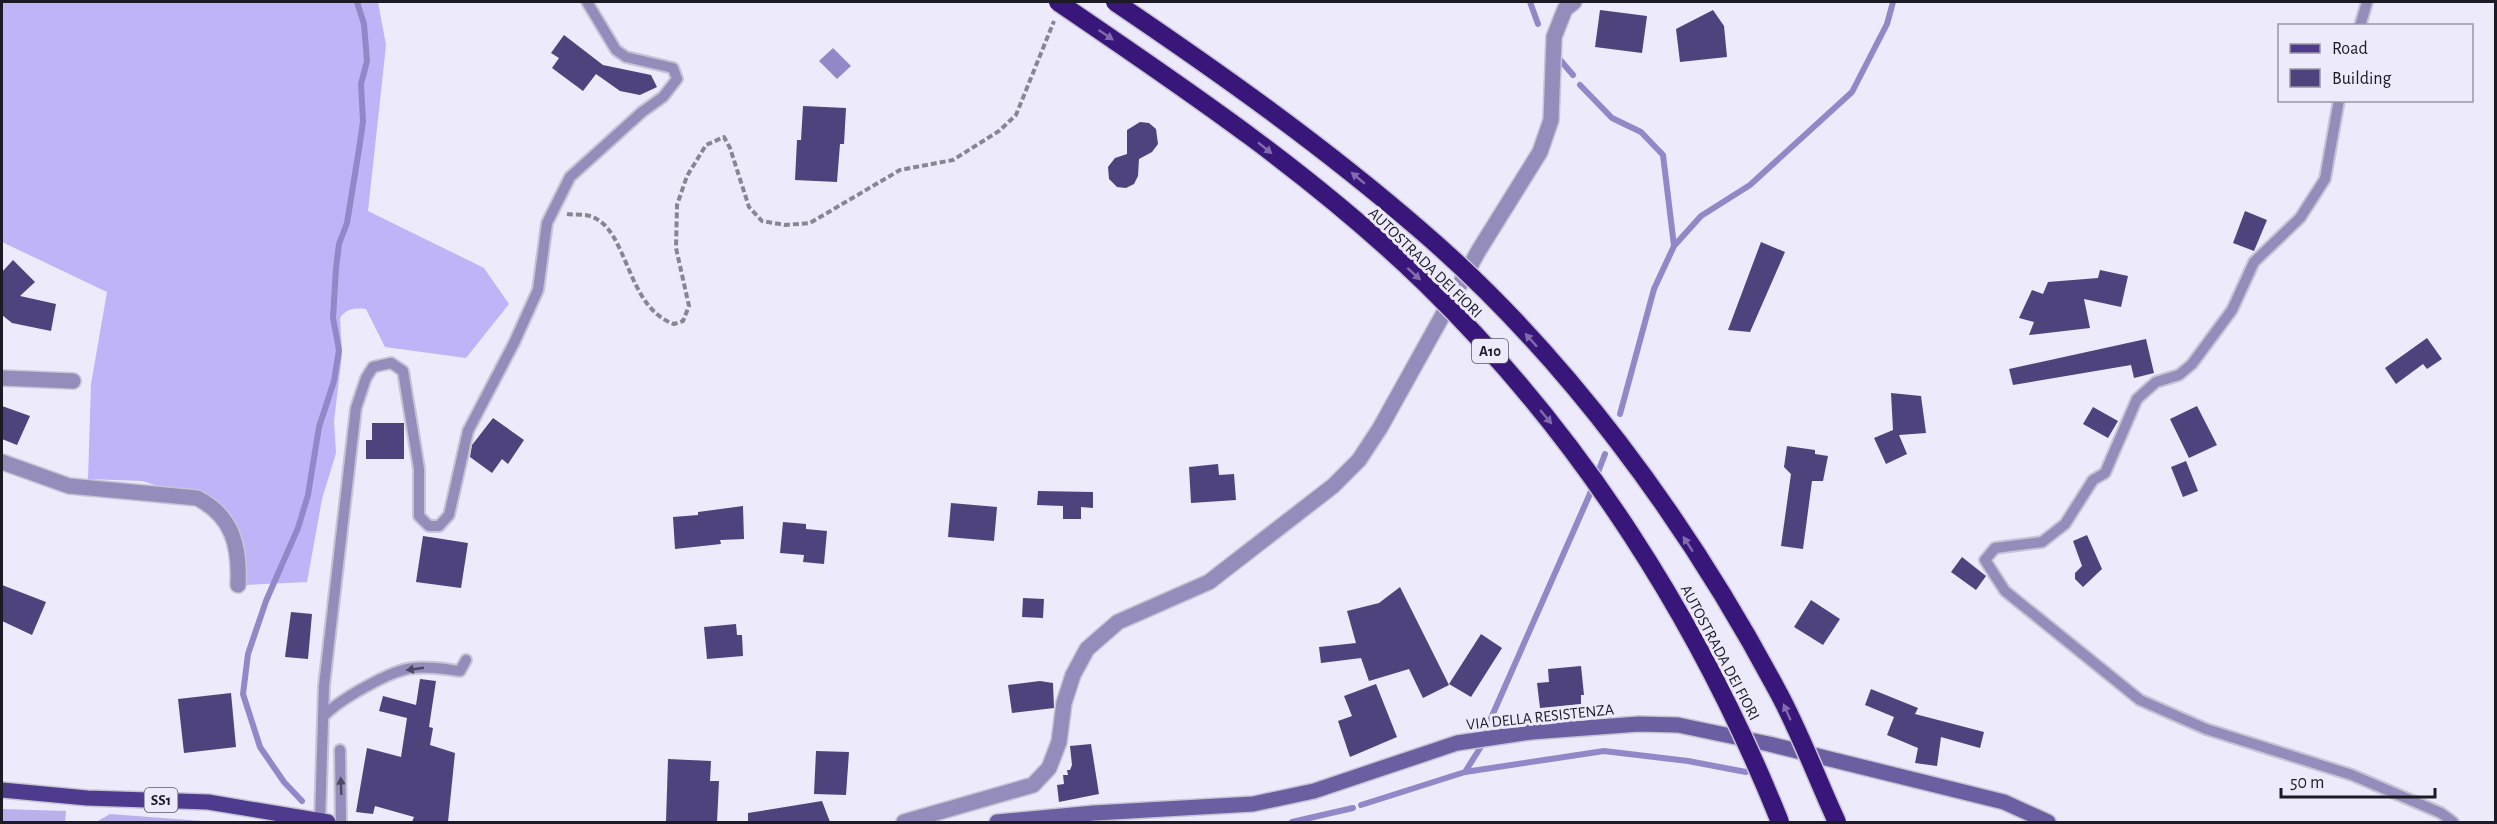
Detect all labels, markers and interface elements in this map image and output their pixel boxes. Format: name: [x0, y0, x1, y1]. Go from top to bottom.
legend: [2278, 24, 2473, 102]
one-way arrow: [1098, 29, 1115, 40]
text: Road: [2332, 40, 2368, 58]
text: Building: [2332, 70, 2392, 88]
one-way arrow: [1257, 142, 1273, 155]
one-way arrow: [1351, 172, 1366, 185]
street label: AUTOSTRADA DEI FIORI: [1365, 205, 1485, 321]
one-way arrow: [1406, 267, 1421, 280]
one-way arrow: [1525, 333, 1538, 348]
road number: A10: [1472, 339, 1508, 363]
one-way arrow: [1539, 409, 1552, 424]
one-way arrow: [1683, 535, 1694, 552]
street label: AUTOSTRADA DEI FIORI: [1678, 582, 1763, 723]
one-way arrow: [405, 665, 424, 674]
street label: VIA DELLA RESISTENZA: [1465, 701, 1615, 733]
one-way arrow: [1782, 702, 1792, 720]
scale bar: [2281, 761, 2436, 799]
text: 50 m: [2290, 774, 2324, 792]
one-way arrow: [337, 777, 346, 796]
road number: SS1: [144, 788, 178, 812]

